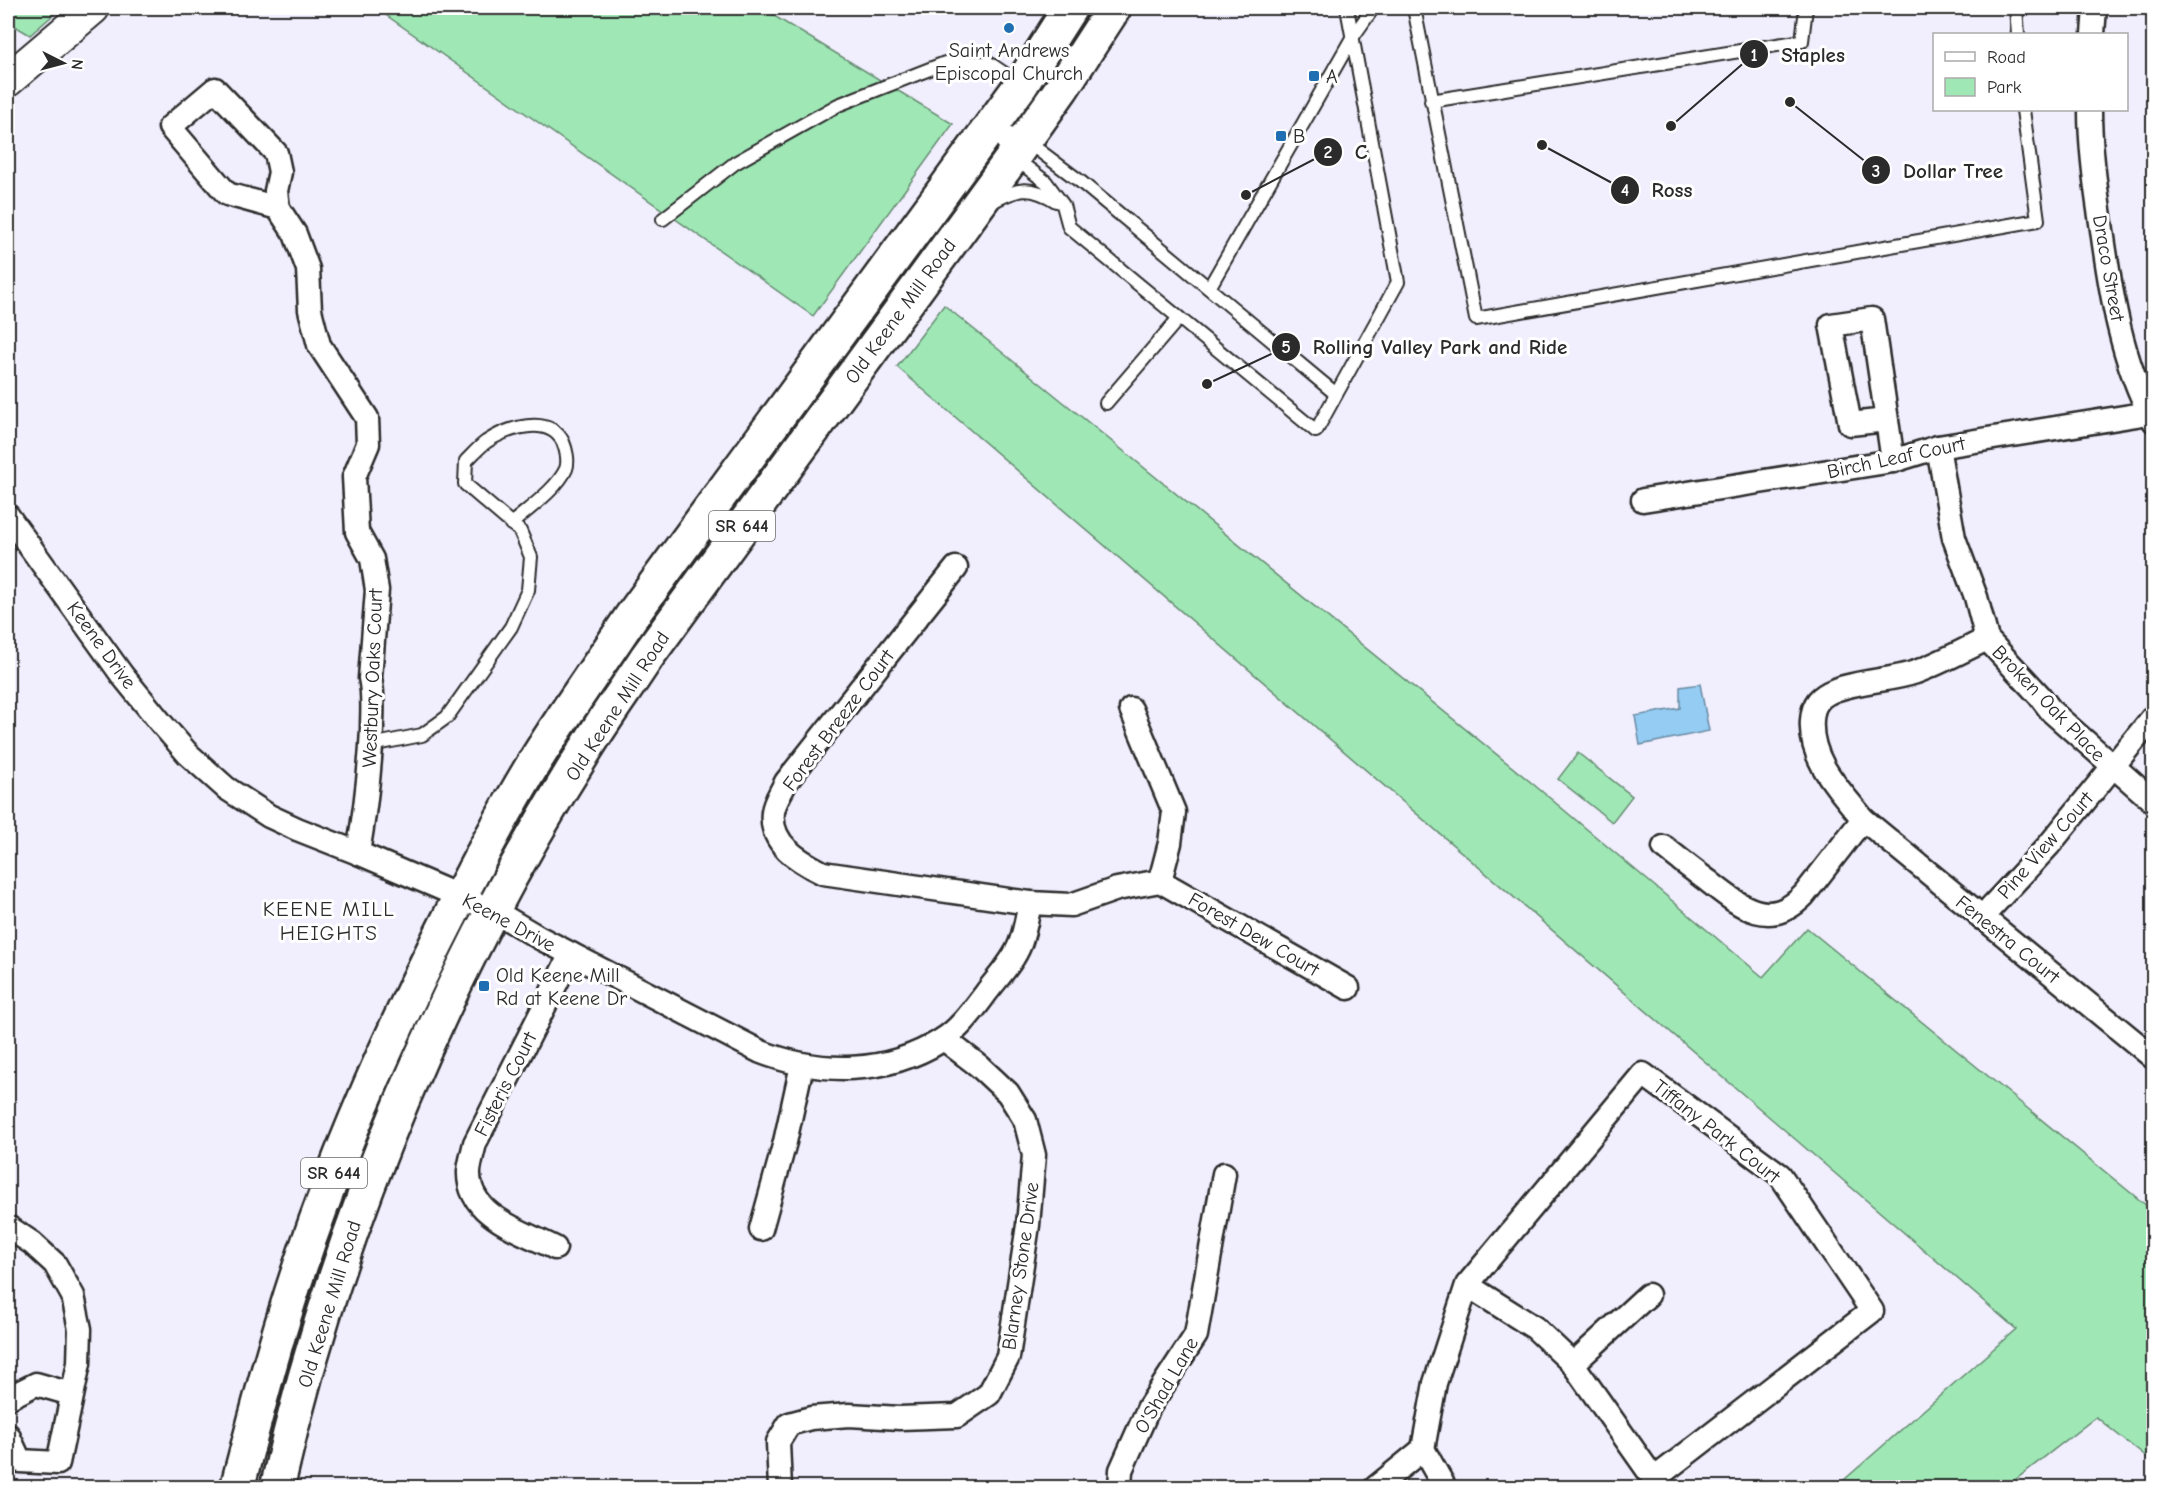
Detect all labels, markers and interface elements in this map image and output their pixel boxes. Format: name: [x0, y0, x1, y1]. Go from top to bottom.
marker: Saint Andrews Episcopal Church: [1002, 21, 1016, 35]
north arrow: [33, 33, 93, 93]
legend: [1933, 33, 2128, 111]
callout: Staples: [1739, 35, 1857, 74]
place label: Saint Andrews Episcopal Church: [935, 39, 1083, 85]
text: Staples: [1781, 43, 1845, 67]
text: 1: [1750, 45, 1758, 66]
text: Road: [1987, 47, 2026, 68]
text: N: [67, 58, 86, 71]
place label: A: [1326, 65, 1338, 88]
marker: A: [1307, 69, 1321, 83]
text: Park: [1987, 77, 2022, 98]
place label: B: [1293, 125, 1305, 148]
marker: B: [1274, 129, 1288, 143]
callout: C: [1313, 132, 1379, 171]
text: C: [1355, 140, 1368, 164]
text: 2: [1324, 142, 1333, 163]
callout: Dollar Tree: [1861, 151, 2015, 190]
text: Dollar Tree: [1903, 159, 2003, 183]
text: 3: [1872, 161, 1880, 182]
callout: Ross: [1610, 171, 1705, 210]
text: Ross: [1652, 178, 1693, 202]
text: 4: [1621, 180, 1629, 201]
street label: Draco Street: [2088, 213, 2129, 324]
street label: Old Keene Mill Road: [840, 234, 961, 388]
callout: Rolling Valley Park and Ride: [1271, 327, 1579, 366]
text: Rolling Valley Park and Ride: [1313, 335, 1567, 359]
text: 5: [1281, 337, 1291, 358]
street label: Birch Leaf Court: [1825, 431, 1968, 483]
road number: SR 644: [709, 511, 775, 541]
street label: Westbury Oaks Court: [358, 587, 387, 768]
street label: Keene Drive: [62, 597, 141, 693]
street label: Old Keene Mill Road: [561, 627, 674, 785]
street label: Broken Oak Place: [1987, 640, 2110, 766]
street label: Forest Breeze Court: [778, 644, 900, 795]
street label: Pine View Court: [1993, 786, 2099, 904]
street label: Keene Drive: [458, 888, 559, 957]
street label: Forest Dew Court: [1184, 888, 1324, 982]
street label: Fenestra Court: [1951, 891, 2065, 989]
district label: KEENE MILL HEIGHTS: [263, 897, 395, 945]
place label: Old Keene Mill Rd at Keene Dr: [496, 964, 627, 1010]
marker: Old Keene Mill Rd at Keene Dr: [477, 979, 491, 993]
street label: Fisteris Court: [469, 1027, 542, 1140]
street label: Tiffany Park Court: [1649, 1075, 1786, 1189]
road number: SR 644: [301, 1158, 367, 1188]
street label: Blarney Stone Drive: [997, 1181, 1044, 1352]
street label: Old Keene Mill Road: [293, 1218, 366, 1390]
street label: O'Shad Lane: [1130, 1333, 1203, 1437]

